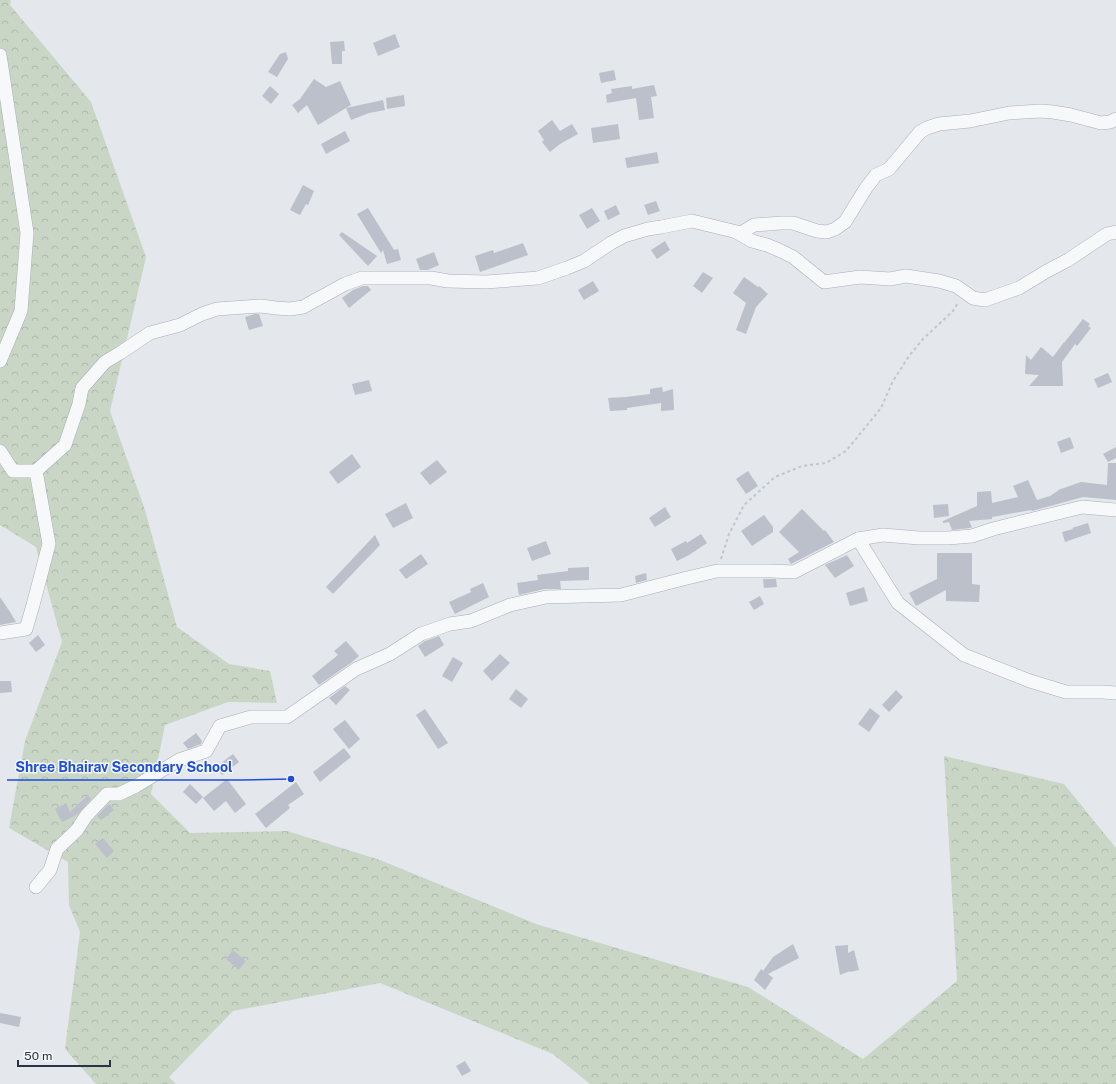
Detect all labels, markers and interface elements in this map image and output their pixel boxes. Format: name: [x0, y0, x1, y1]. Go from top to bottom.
callout: Shree Bhairav Secondary School: [7, 754, 241, 780]
text: Shree Bhairav Secondary School: [15, 759, 233, 775]
scale bar: [18, 1042, 110, 1068]
text: 50 m: [24, 1049, 52, 1063]

